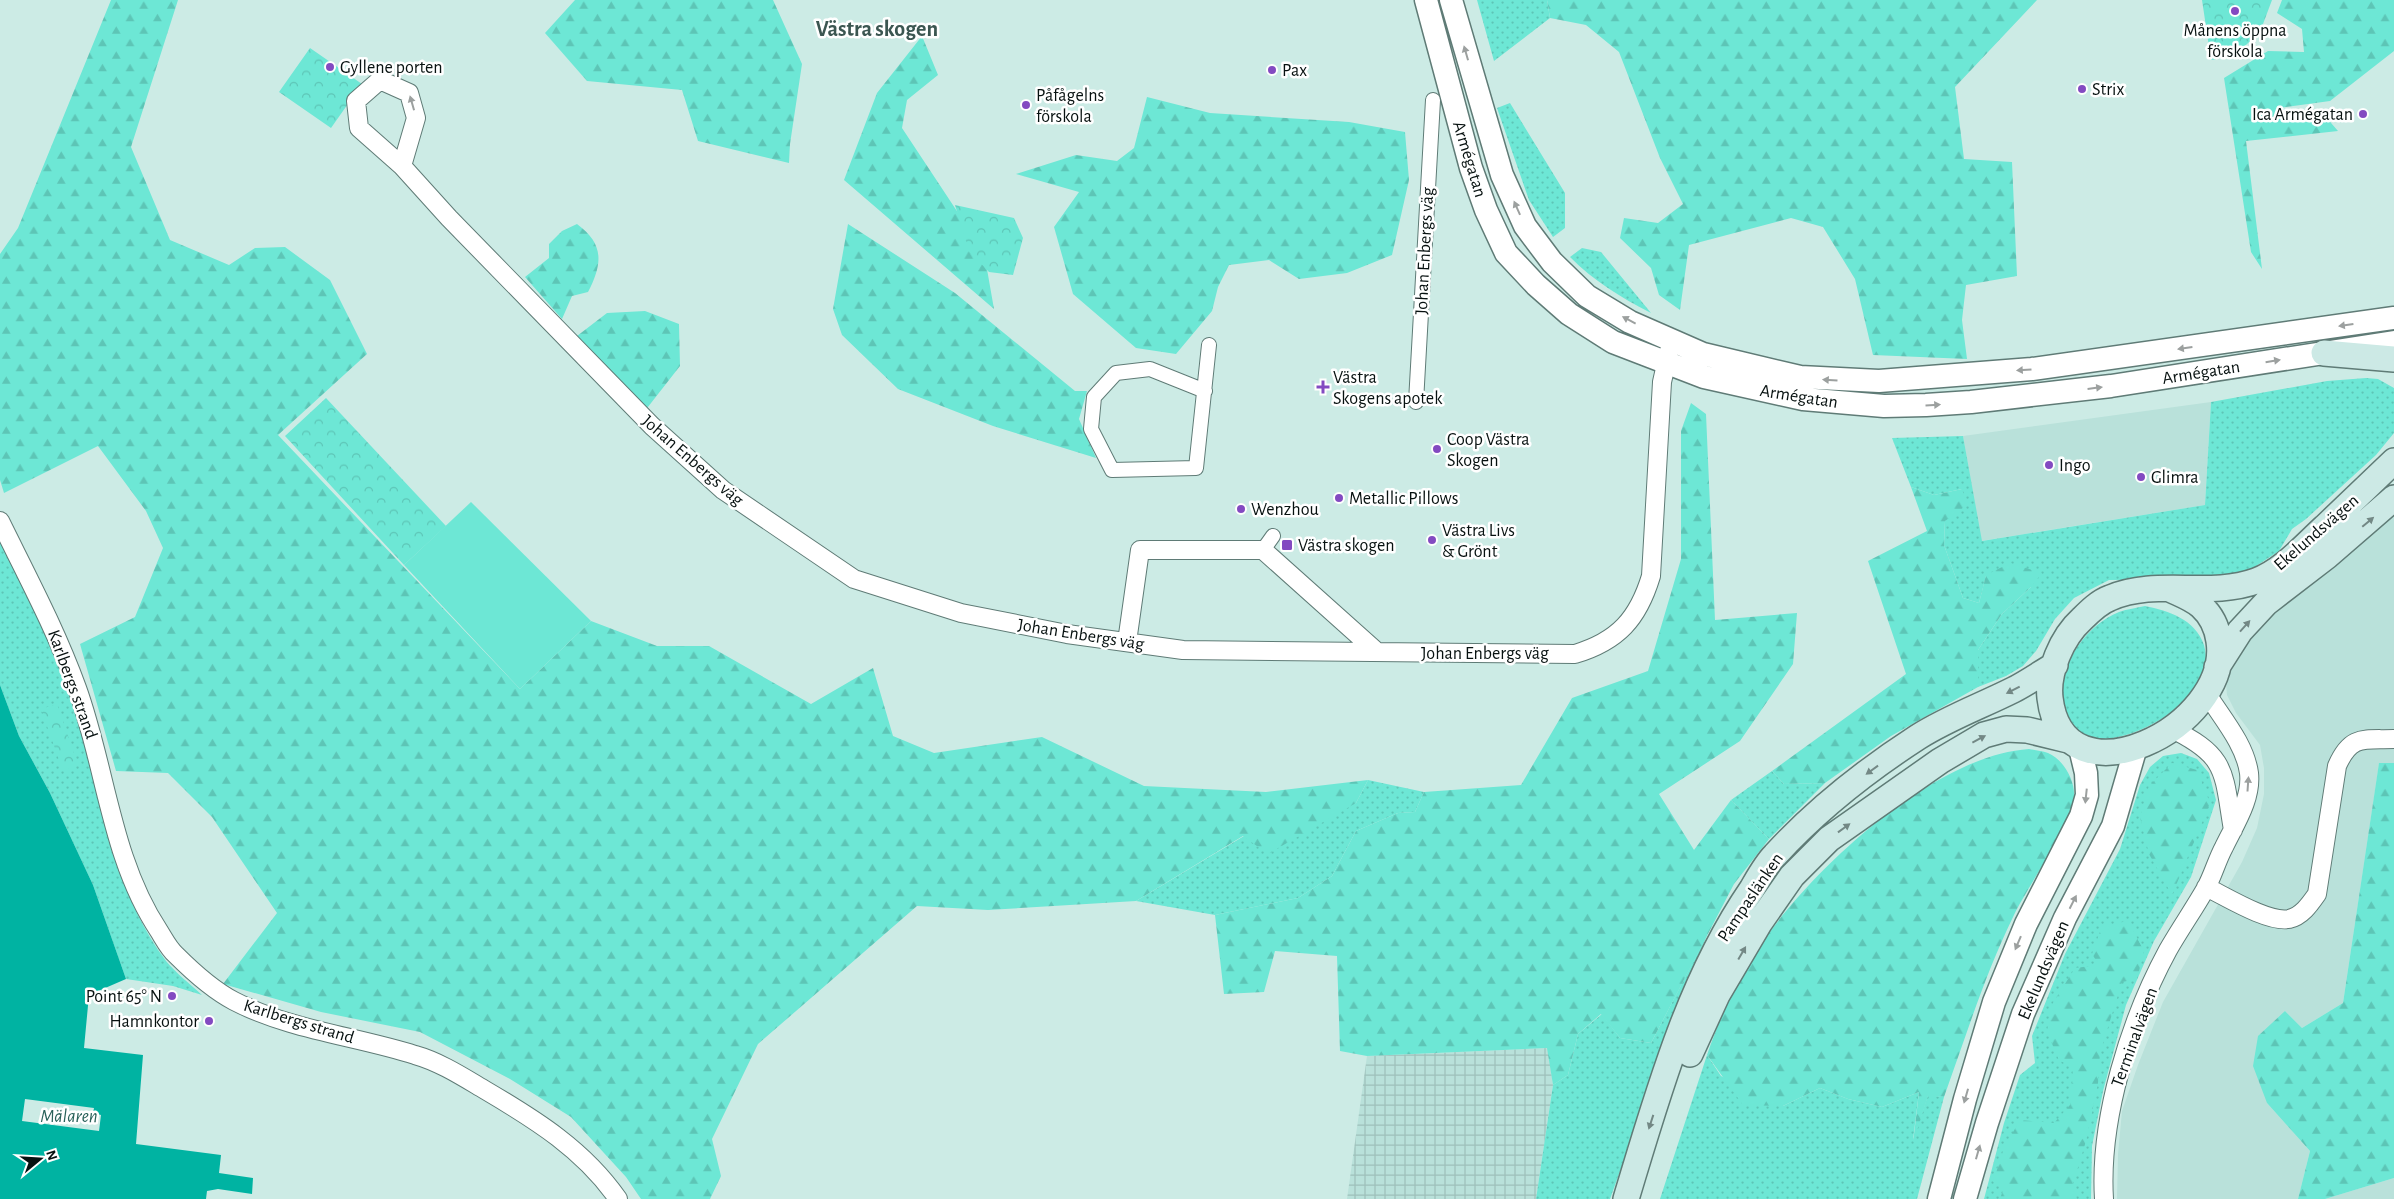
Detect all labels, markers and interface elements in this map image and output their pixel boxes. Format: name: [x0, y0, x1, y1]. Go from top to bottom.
marker: Månens öppna förskola: [2229, 5, 2241, 17]
district label: Västra skogen: [816, 18, 938, 40]
place label: Månens öppna förskola: [2183, 22, 2287, 61]
one-way arrow: [1462, 46, 1470, 61]
place label: Gyllene porten: [340, 59, 443, 77]
marker: Gyllene porten: [324, 61, 336, 73]
place label: Pax: [1282, 62, 1307, 80]
marker: Pax: [1266, 64, 1278, 76]
place label: Strix: [2092, 81, 2124, 99]
marker: Strix: [2076, 83, 2088, 95]
place label: Påfågelns förskola: [1036, 87, 1104, 126]
one-way arrow: [407, 95, 415, 110]
marker: Påfågelns förskola: [1020, 99, 1032, 111]
place label: Ica Armégatan: [2252, 106, 2353, 124]
marker: Ica Armégatan: [2357, 108, 2369, 120]
street label: Armégatan: [1449, 119, 1489, 199]
street label: Johan Enbergs väg: [1413, 187, 1437, 315]
one-way arrow: [1512, 201, 1520, 215]
one-way arrow: [1622, 316, 1636, 324]
one-way arrow: [2337, 321, 2353, 329]
one-way arrow: [2177, 344, 2193, 352]
one-way arrow: [2265, 357, 2281, 365]
street label: Armégatan: [2161, 358, 2241, 388]
one-way arrow: [2016, 366, 2032, 374]
place label: Västra Skogens apotek: [1333, 369, 1443, 408]
one-way arrow: [1822, 375, 1838, 383]
marker: Västra Skogens apotek: [1317, 381, 1329, 393]
street label: Armégatan: [1759, 382, 1839, 412]
one-way arrow: [2087, 384, 2103, 392]
one-way arrow: [1925, 400, 1941, 408]
street label: Johan Enbergs väg: [638, 412, 747, 510]
place label: Coop Västra Skogen: [1447, 431, 1530, 470]
marker: Coop Västra Skogen: [1431, 443, 1443, 455]
place label: Ingo: [2059, 457, 2091, 475]
marker: Ingo: [2043, 459, 2055, 471]
place label: Glimra: [2151, 469, 2199, 487]
marker: Glimra: [2135, 471, 2147, 483]
place label: Metallic Pillows: [1349, 490, 1458, 508]
street label: Ekelundsvägen: [2271, 491, 2362, 574]
marker: Metallic Pillows: [1333, 492, 1345, 504]
place label: Wenzhou: [1251, 501, 1319, 519]
marker: Wenzhou: [1235, 503, 1247, 515]
one-way arrow: [2362, 516, 2375, 527]
place label: Västra Livs & Grönt: [1442, 522, 1515, 561]
marker: Västra Livs & Grönt: [1426, 534, 1438, 546]
place label: Västra skogen: [1298, 537, 1395, 555]
marker: Västra skogen: [1280, 538, 1294, 552]
street label: Johan Enbergs väg: [1016, 616, 1146, 654]
one-way arrow: [2239, 620, 2250, 633]
street label: Karlbergs strand: [44, 627, 100, 741]
street label: Johan Enbergs väg: [1421, 645, 1549, 663]
one-way arrow: [2006, 686, 2020, 694]
one-way arrow: [1972, 735, 1986, 743]
one-way arrow: [1866, 764, 1879, 775]
one-way arrow: [2245, 776, 2253, 792]
one-way arrow: [2081, 788, 2089, 804]
one-way arrow: [1837, 823, 1850, 834]
street label: Pampaslänken: [1715, 850, 1787, 945]
one-way arrow: [2069, 895, 2077, 910]
street label: Ekelundsvägen: [2015, 918, 2073, 1023]
one-way arrow: [2014, 936, 2022, 950]
one-way arrow: [1737, 946, 1746, 960]
street label: Terminalvägen: [2109, 985, 2161, 1090]
place label: Point 65° N: [86, 988, 162, 1006]
marker: Point 65° N: [166, 990, 178, 1002]
street label: Karlbergs strand: [241, 997, 356, 1047]
place label: Hamnkontor: [110, 1013, 199, 1031]
marker: Hamnkontor: [203, 1015, 215, 1027]
one-way arrow: [1961, 1089, 1969, 1104]
water label: Mälaren: [40, 1107, 98, 1126]
one-way arrow: [1646, 1114, 1654, 1129]
north arrow: [15, 1134, 65, 1184]
one-way arrow: [1975, 1145, 1983, 1160]
text: N: [43, 1148, 60, 1162]

